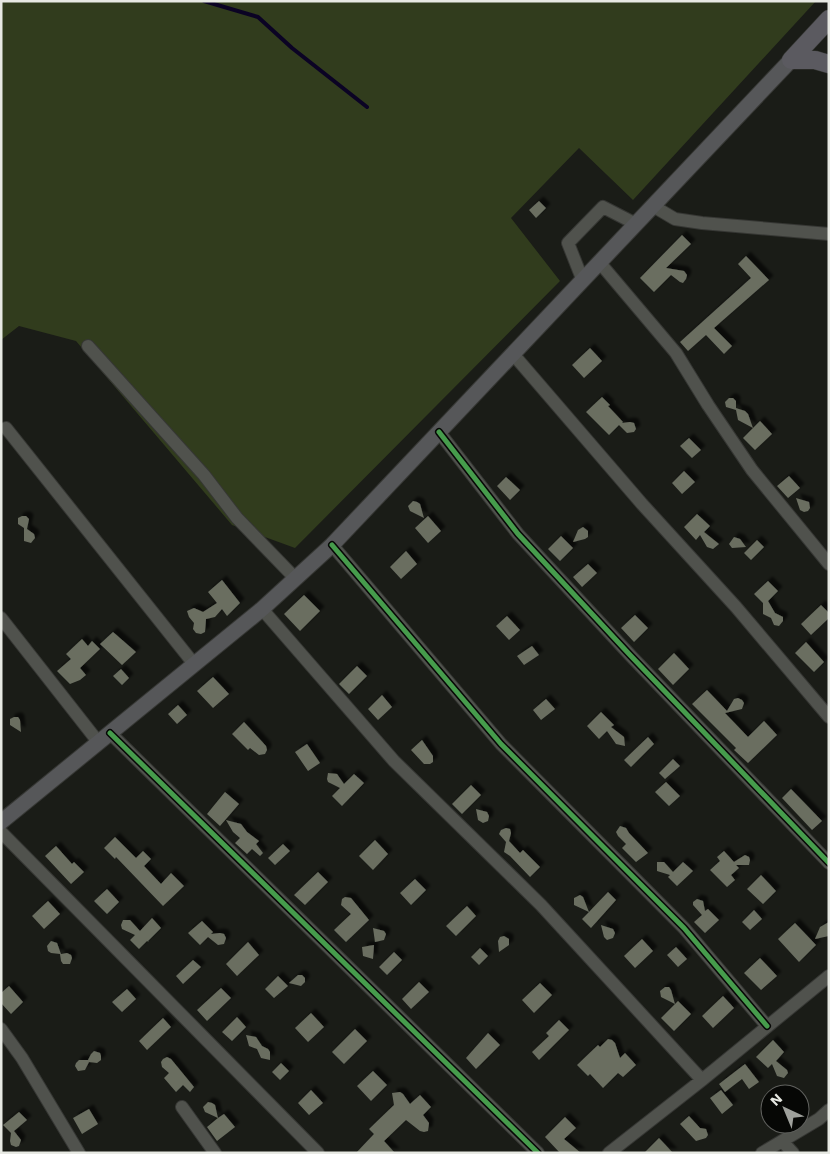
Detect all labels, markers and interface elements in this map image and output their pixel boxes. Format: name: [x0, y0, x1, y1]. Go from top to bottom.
north arrow: [760, 1084, 810, 1134]
text: N: [767, 1090, 785, 1109]

